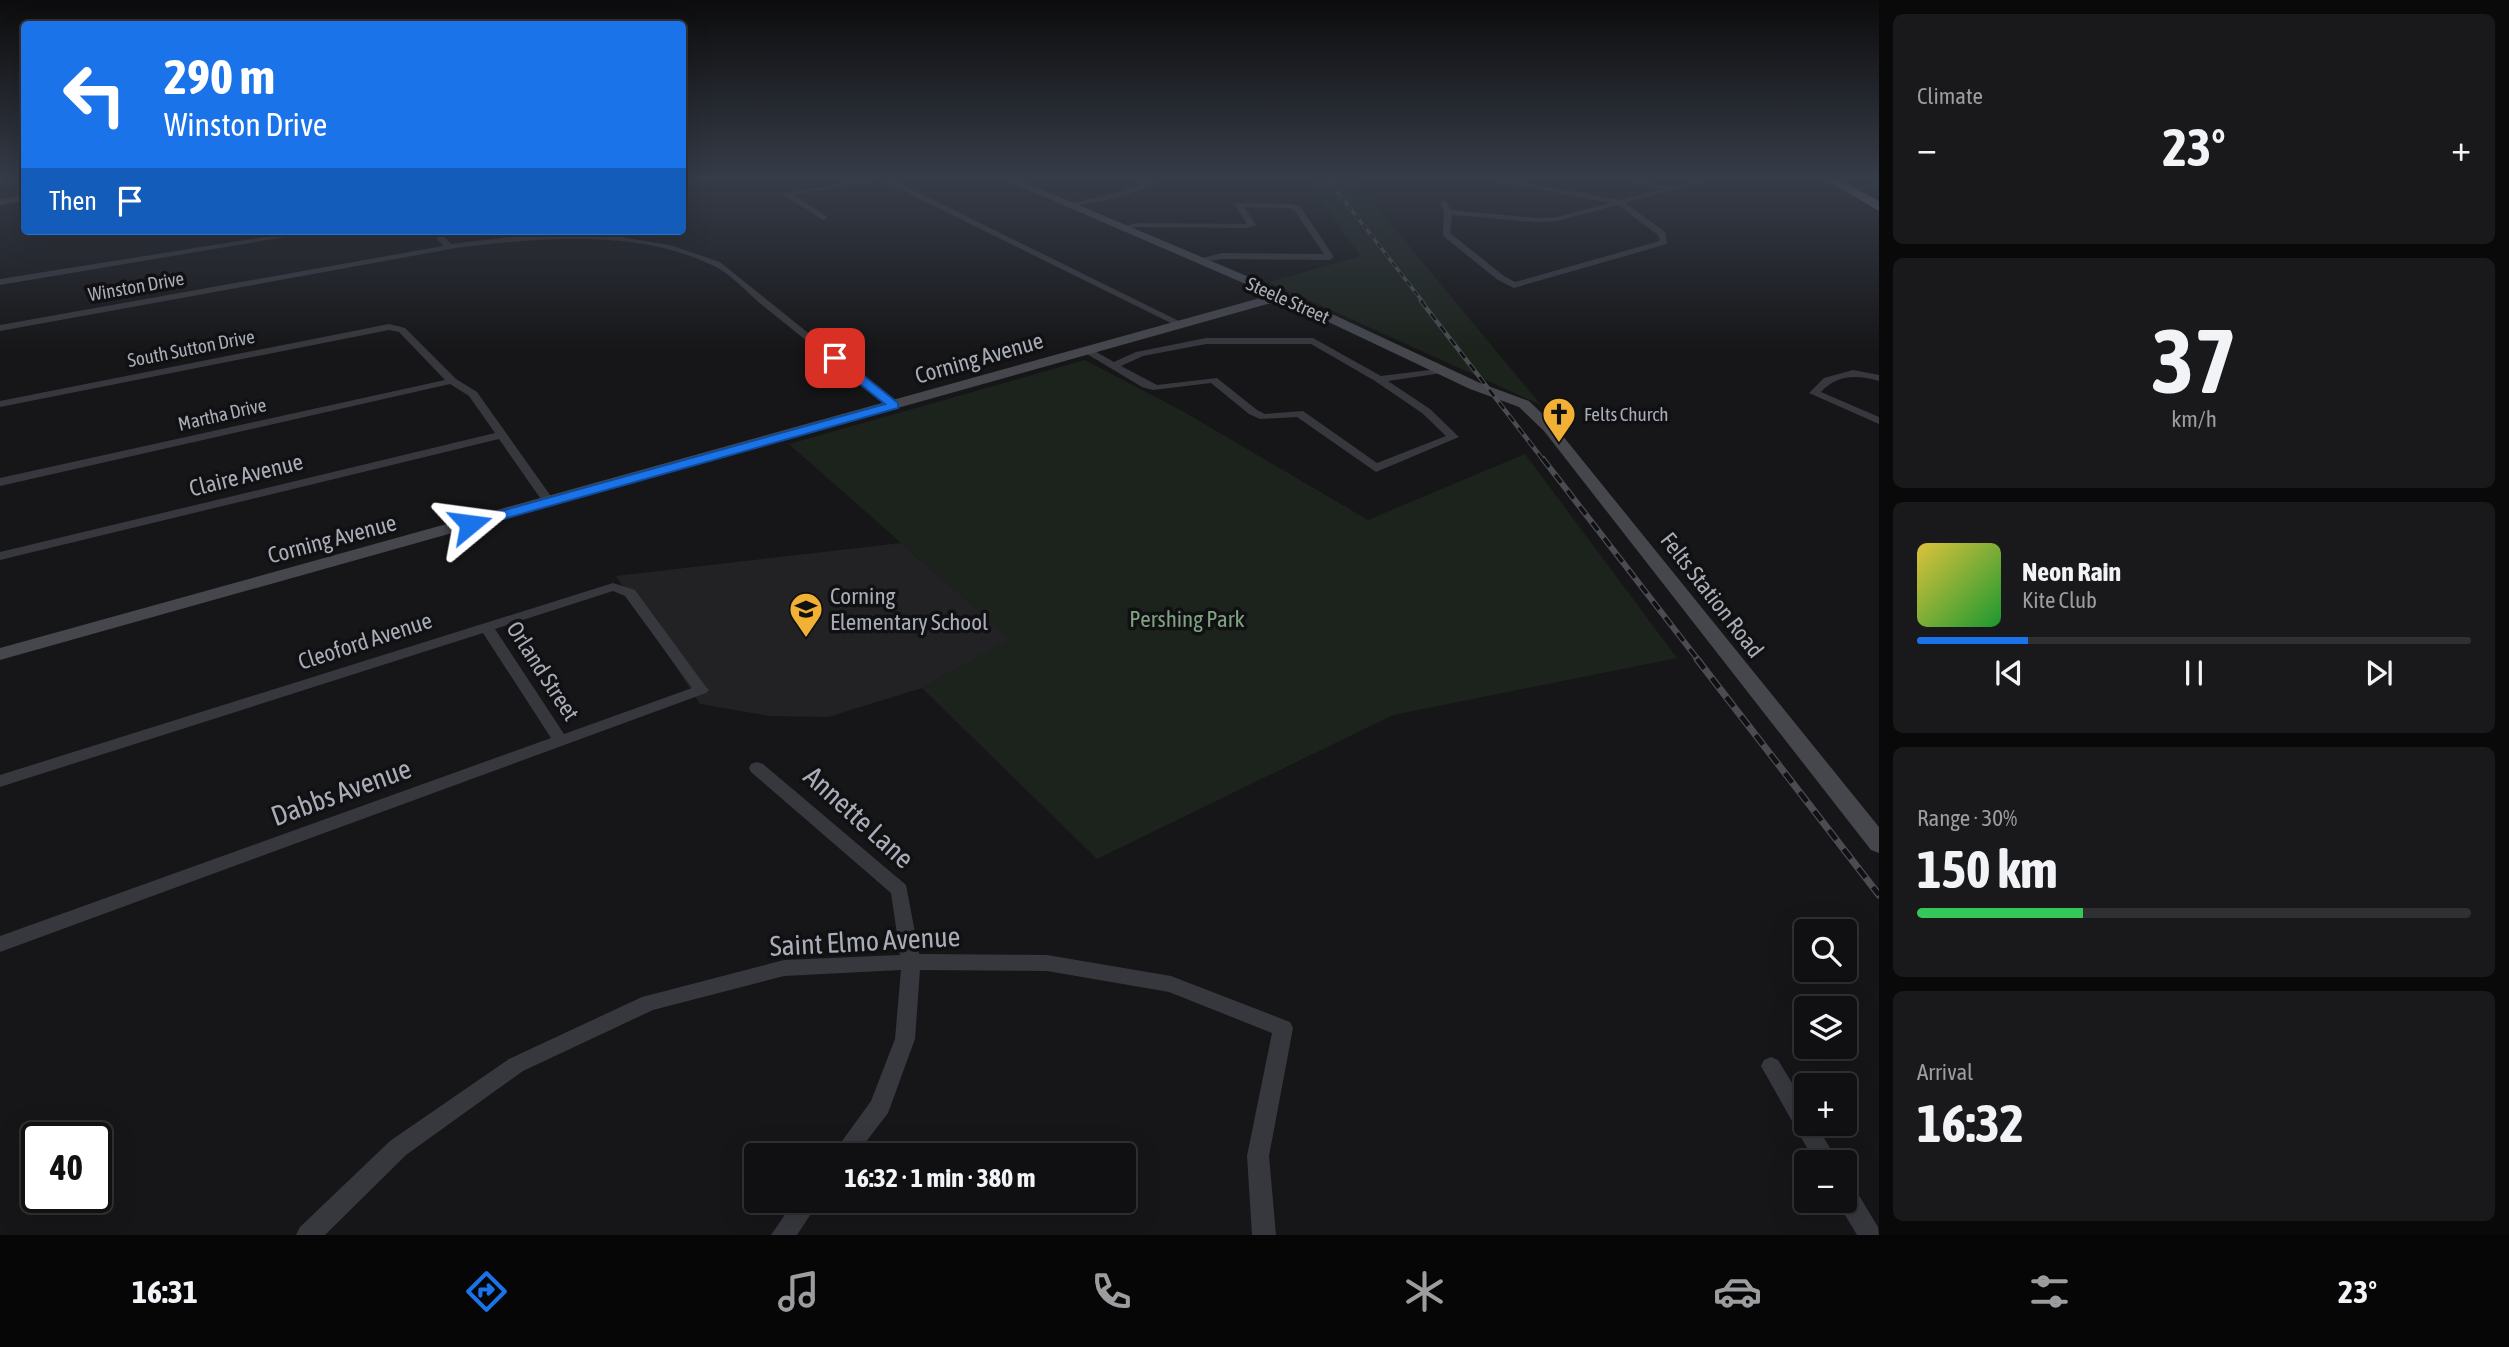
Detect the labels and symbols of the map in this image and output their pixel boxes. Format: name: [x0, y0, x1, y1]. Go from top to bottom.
street label: Winston Drive: [86, 267, 186, 305]
street label: Steele Street: [1243, 272, 1333, 328]
street label: South Sutton Drive: [126, 325, 256, 371]
street label: Corning Avenue: [912, 327, 1046, 389]
pin: [805, 328, 865, 388]
street label: Martha Drive: [176, 393, 268, 435]
church icon: Felts Church: [1540, 395, 1578, 444]
place label: Felts Church: [1584, 403, 1669, 425]
street label: Claire Avenue: [186, 448, 306, 502]
position arrow: [433, 487, 507, 561]
street label: Corning Avenue: [265, 509, 399, 569]
street label: Felts Station Road: [1655, 527, 1769, 663]
place label: Corning Elementary School: [830, 583, 988, 635]
school or university icon: Corning Elementary School: [787, 590, 825, 639]
park label: Pershing Park: [1129, 606, 1245, 632]
street label: Cleoford Avenue: [295, 607, 435, 675]
street label: Orland Street: [501, 617, 585, 725]
street label: Dabbs Avenue: [267, 752, 415, 832]
street label: Annette Lane: [798, 760, 920, 874]
street label: Saint Elmo Avenue: [769, 920, 961, 962]
speed limit sign: 40: [21, 1122, 112, 1213]

